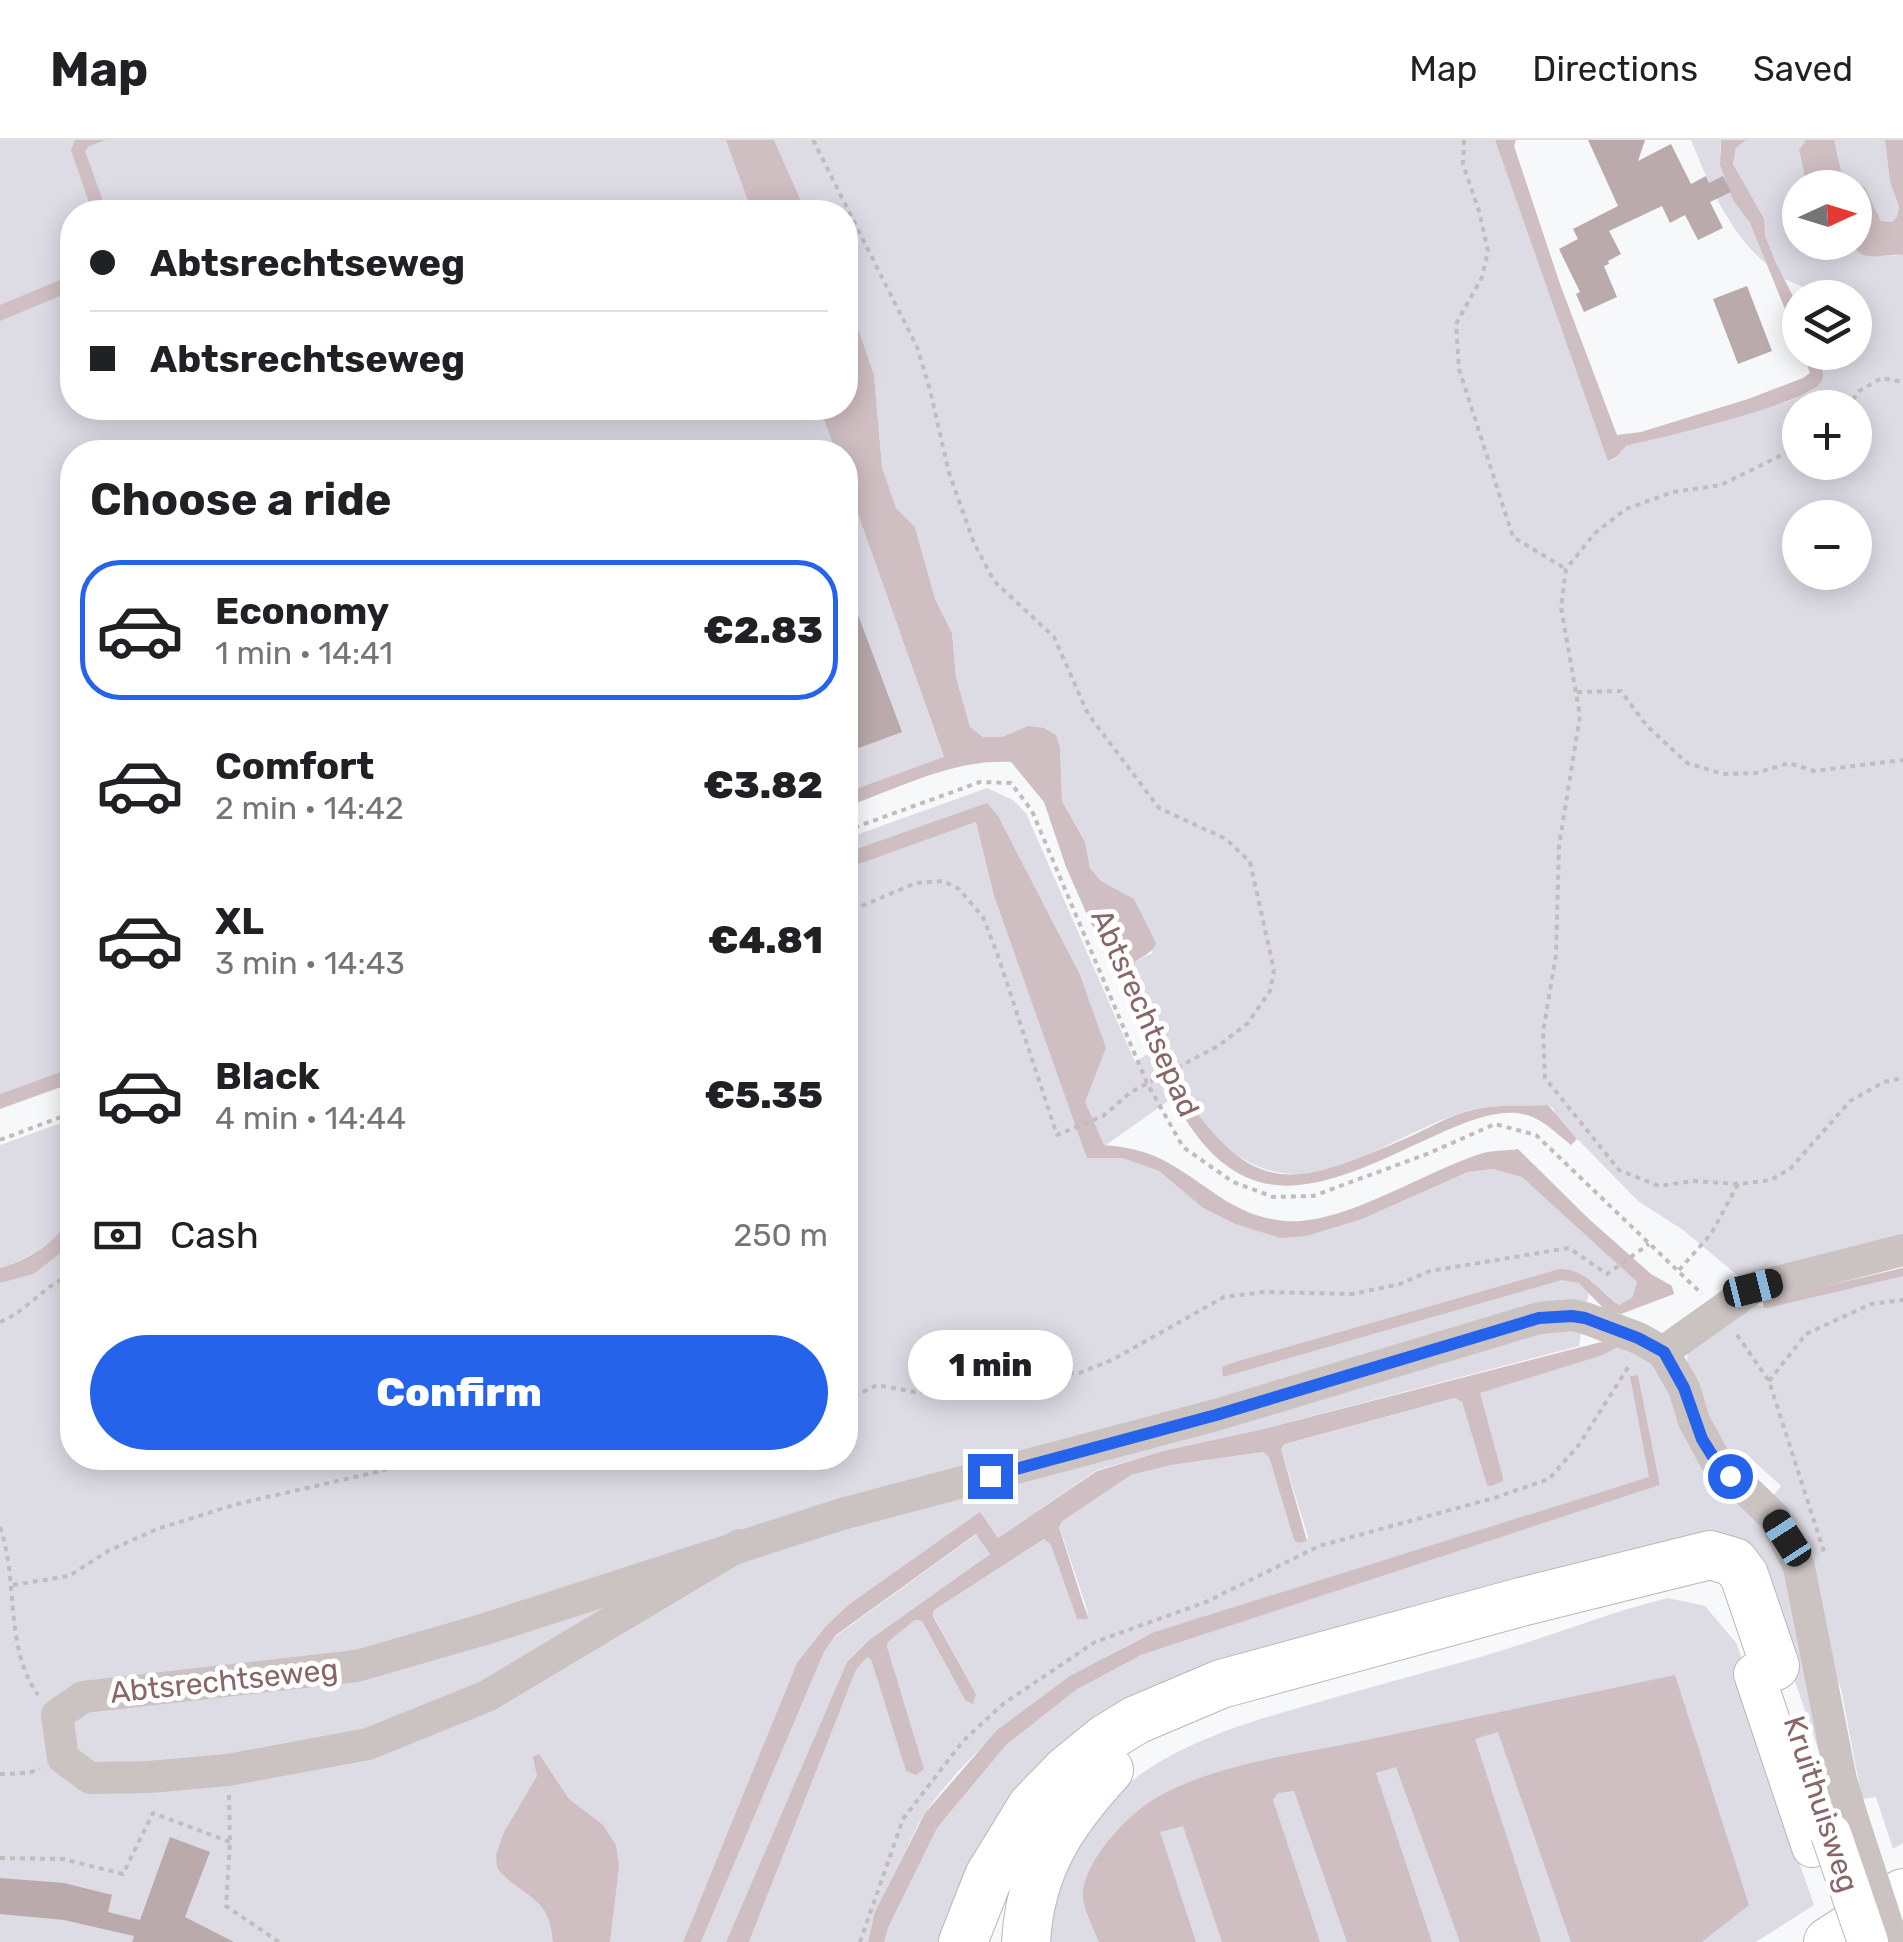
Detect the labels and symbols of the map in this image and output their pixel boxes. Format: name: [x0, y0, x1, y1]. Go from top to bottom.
north arrow: [1782, 170, 1872, 260]
street label: Abtsrechtsepad: [1083, 904, 1207, 1122]
car: [1720, 1266, 1786, 1310]
callout: 1 min: [908, 1331, 1072, 1401]
route end: [968, 1454, 1013, 1499]
route start: [1708, 1454, 1753, 1499]
car: [1758, 1505, 1816, 1571]
street label: Abtsrechtseweg: [108, 1651, 340, 1711]
street label: Kruithuisweg: [1776, 1711, 1866, 1897]

